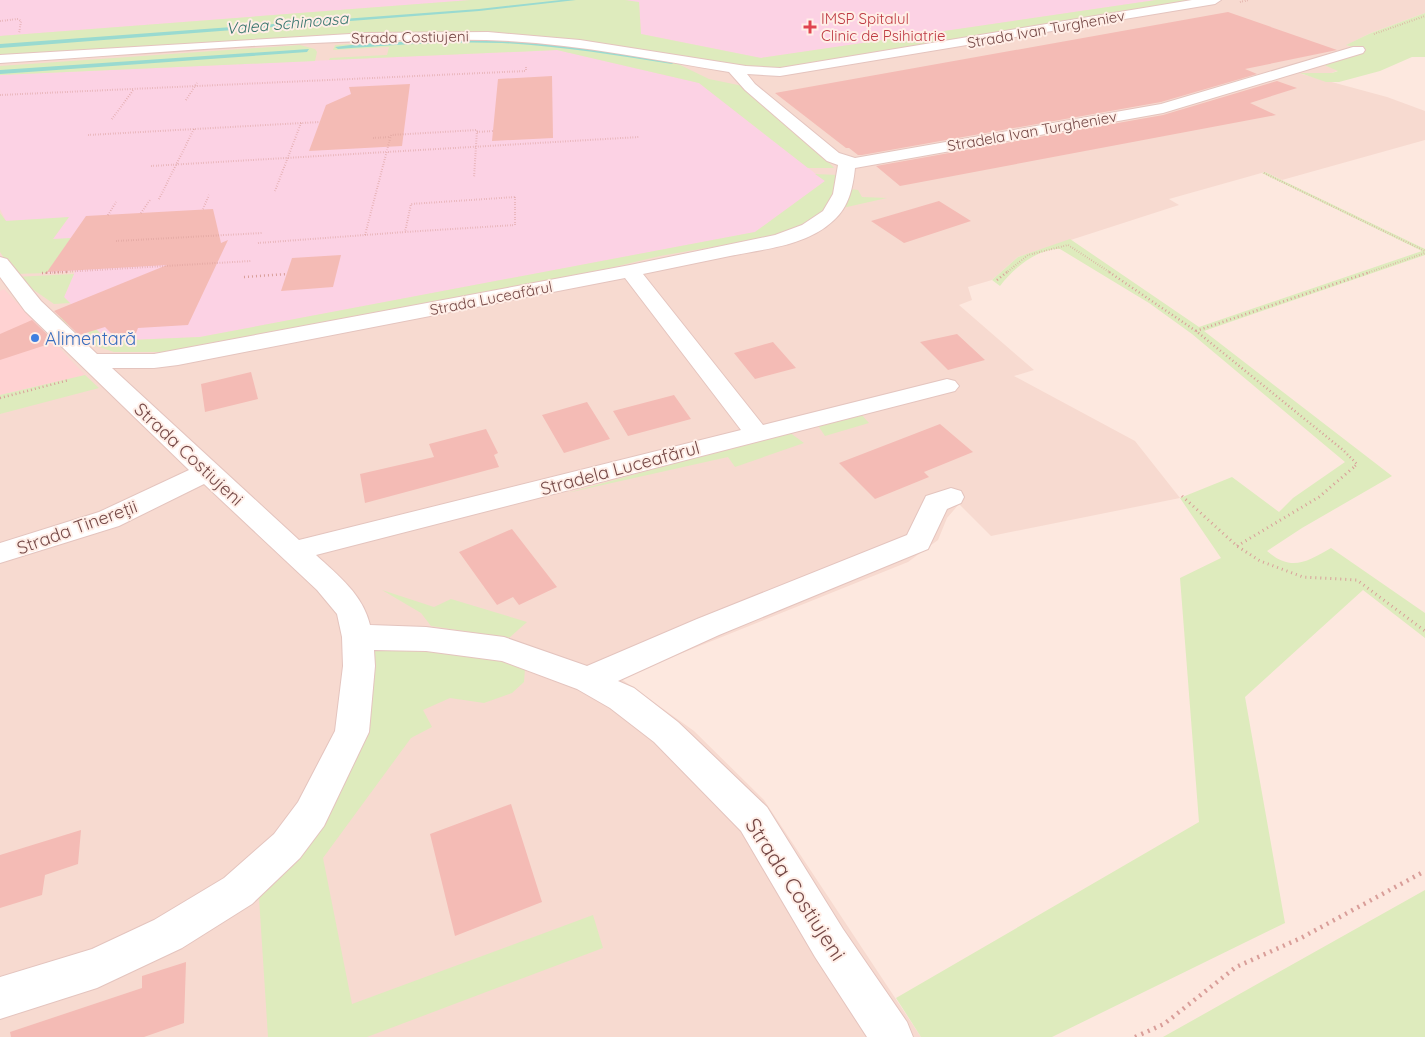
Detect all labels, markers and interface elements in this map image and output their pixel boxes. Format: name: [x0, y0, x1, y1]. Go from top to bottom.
street label: Strada Ivan Turgheniev: [966, 6, 1126, 52]
water label: Valea Schinoasa: [225, 8, 350, 38]
place label: IMSP Spitalul Clinic de Psihiatrie: [821, 9, 945, 45]
marker: IMSP Spitalul Clinic de Psihiatrie: [803, 20, 817, 34]
street label: Strada Costiujeni: [351, 26, 469, 48]
street label: Stradela Ivan Turgheniev: [946, 107, 1118, 155]
street label: Strada Luceafărul: [428, 277, 554, 319]
place label: Alimentară: [45, 327, 136, 350]
marker: Alimentară: [29, 332, 41, 344]
street label: Strada Costiujeni: [130, 397, 248, 511]
street label: Stradela Luceafărul: [538, 436, 702, 500]
street label: Strada Tinereții: [14, 495, 140, 559]
street label: Strada Costiujeni: [740, 813, 852, 965]

